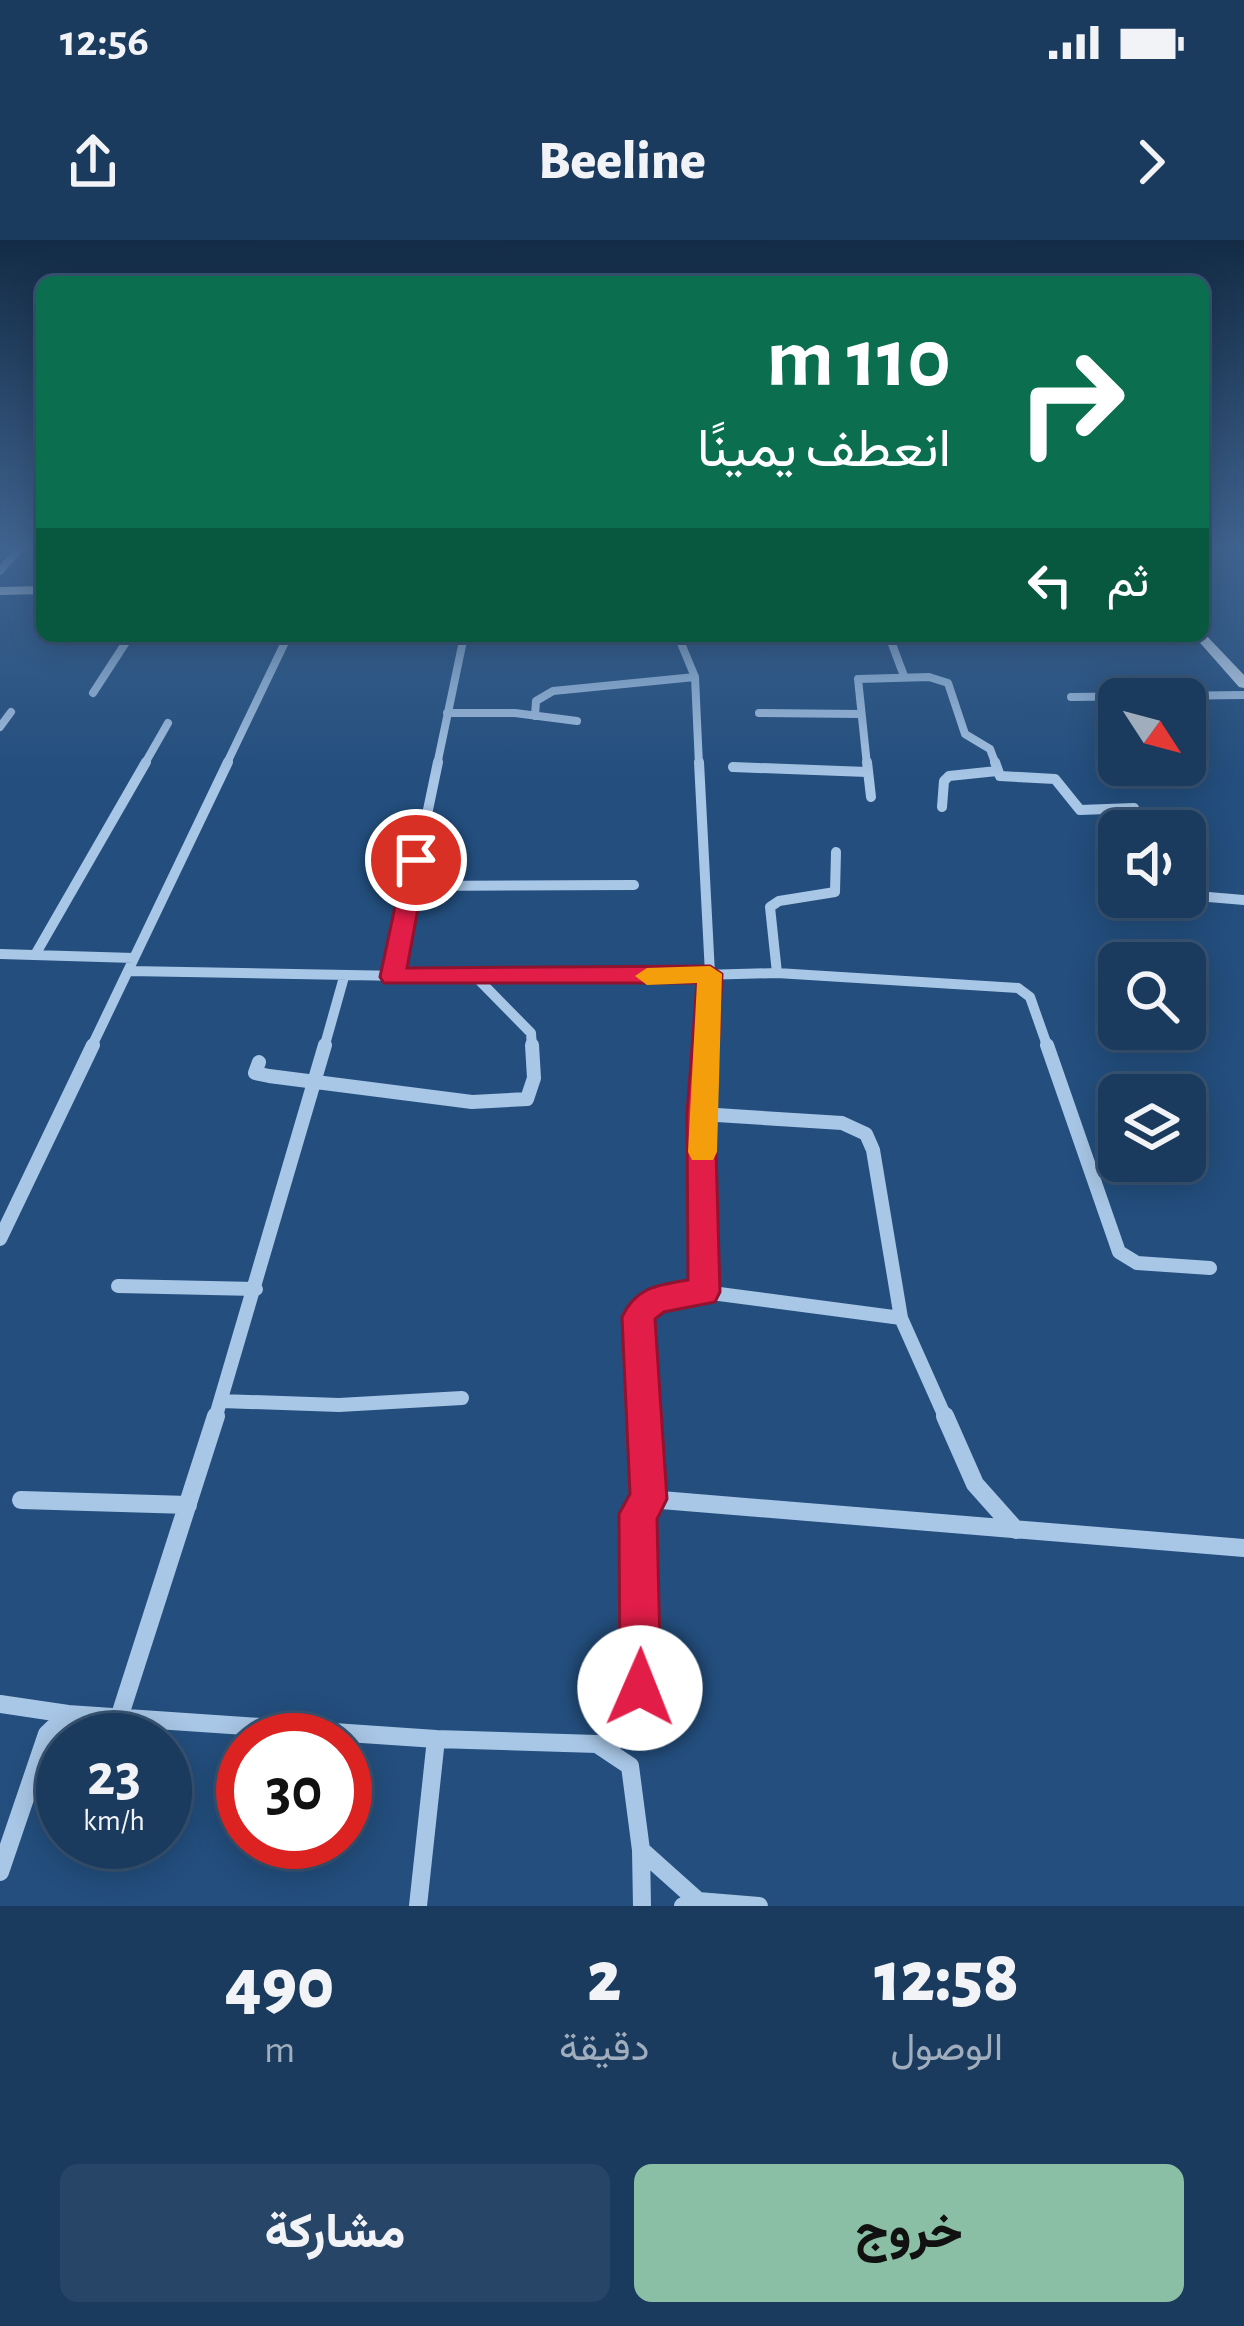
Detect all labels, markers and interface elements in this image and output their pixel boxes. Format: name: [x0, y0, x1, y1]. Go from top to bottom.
text: 12:56: [60, 19, 149, 64]
icon: share: [60, 129, 126, 195]
icon: forward: [1118, 129, 1184, 195]
text: Beeline: [538, 135, 706, 189]
text: 110 m: [766, 318, 951, 402]
icon: right: [993, 324, 1149, 480]
text: انعطف يمينًا: [697, 423, 951, 477]
icon: left: [1017, 552, 1083, 618]
text: ثم: [1107, 560, 1149, 605]
north arrow: [1098, 678, 1206, 786]
map controls: [1098, 678, 1206, 1182]
pin: [365, 809, 467, 911]
button: sound: [1098, 810, 1206, 918]
icon: arrive: [383, 827, 449, 893]
button: search: [1098, 942, 1206, 1050]
button: layers: [1098, 1074, 1206, 1182]
position arrow: [577, 1625, 703, 1751]
speed limit sign: 30: [216, 1713, 372, 1869]
text: 23: [87, 1746, 141, 1806]
text: km/h: [83, 1806, 145, 1836]
text: 2: [587, 1942, 621, 2014]
text: 12:58: [874, 1942, 1019, 2014]
text: 490: [225, 1949, 334, 2021]
text: دقيقة: [559, 2029, 649, 2068]
text: الوصول: [890, 2029, 1003, 2068]
text: m: [264, 2031, 295, 2070]
button: مشاركة: [60, 2164, 610, 2302]
button: خروج: [634, 2164, 1184, 2302]

